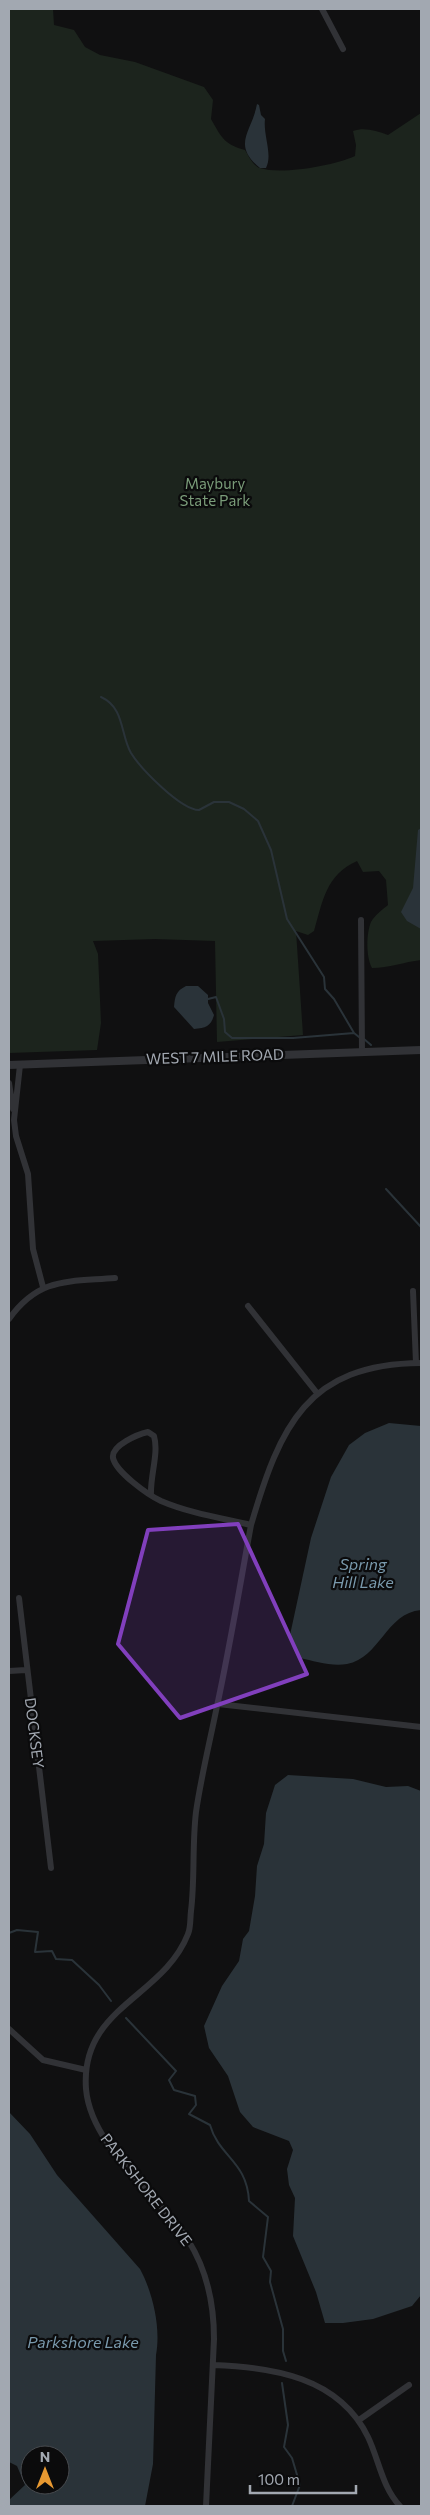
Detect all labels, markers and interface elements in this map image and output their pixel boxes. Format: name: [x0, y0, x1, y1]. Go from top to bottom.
park label: Maybury State Park: [180, 474, 250, 509]
street label: WEST 7 MILE ROAD: [146, 1045, 284, 1067]
water label: Spring Hill Lake: [332, 1554, 394, 1591]
street label: DOCKSEY: [22, 1696, 48, 1769]
street label: PARKSHORE DRIVE: [97, 2130, 196, 2249]
water label: Parkshore Lake: [27, 2332, 139, 2351]
north arrow: [20, 2445, 70, 2495]
text: N: [40, 2448, 50, 2465]
scale bar: [250, 2462, 356, 2494]
text: 100 m: [258, 2470, 300, 2488]

